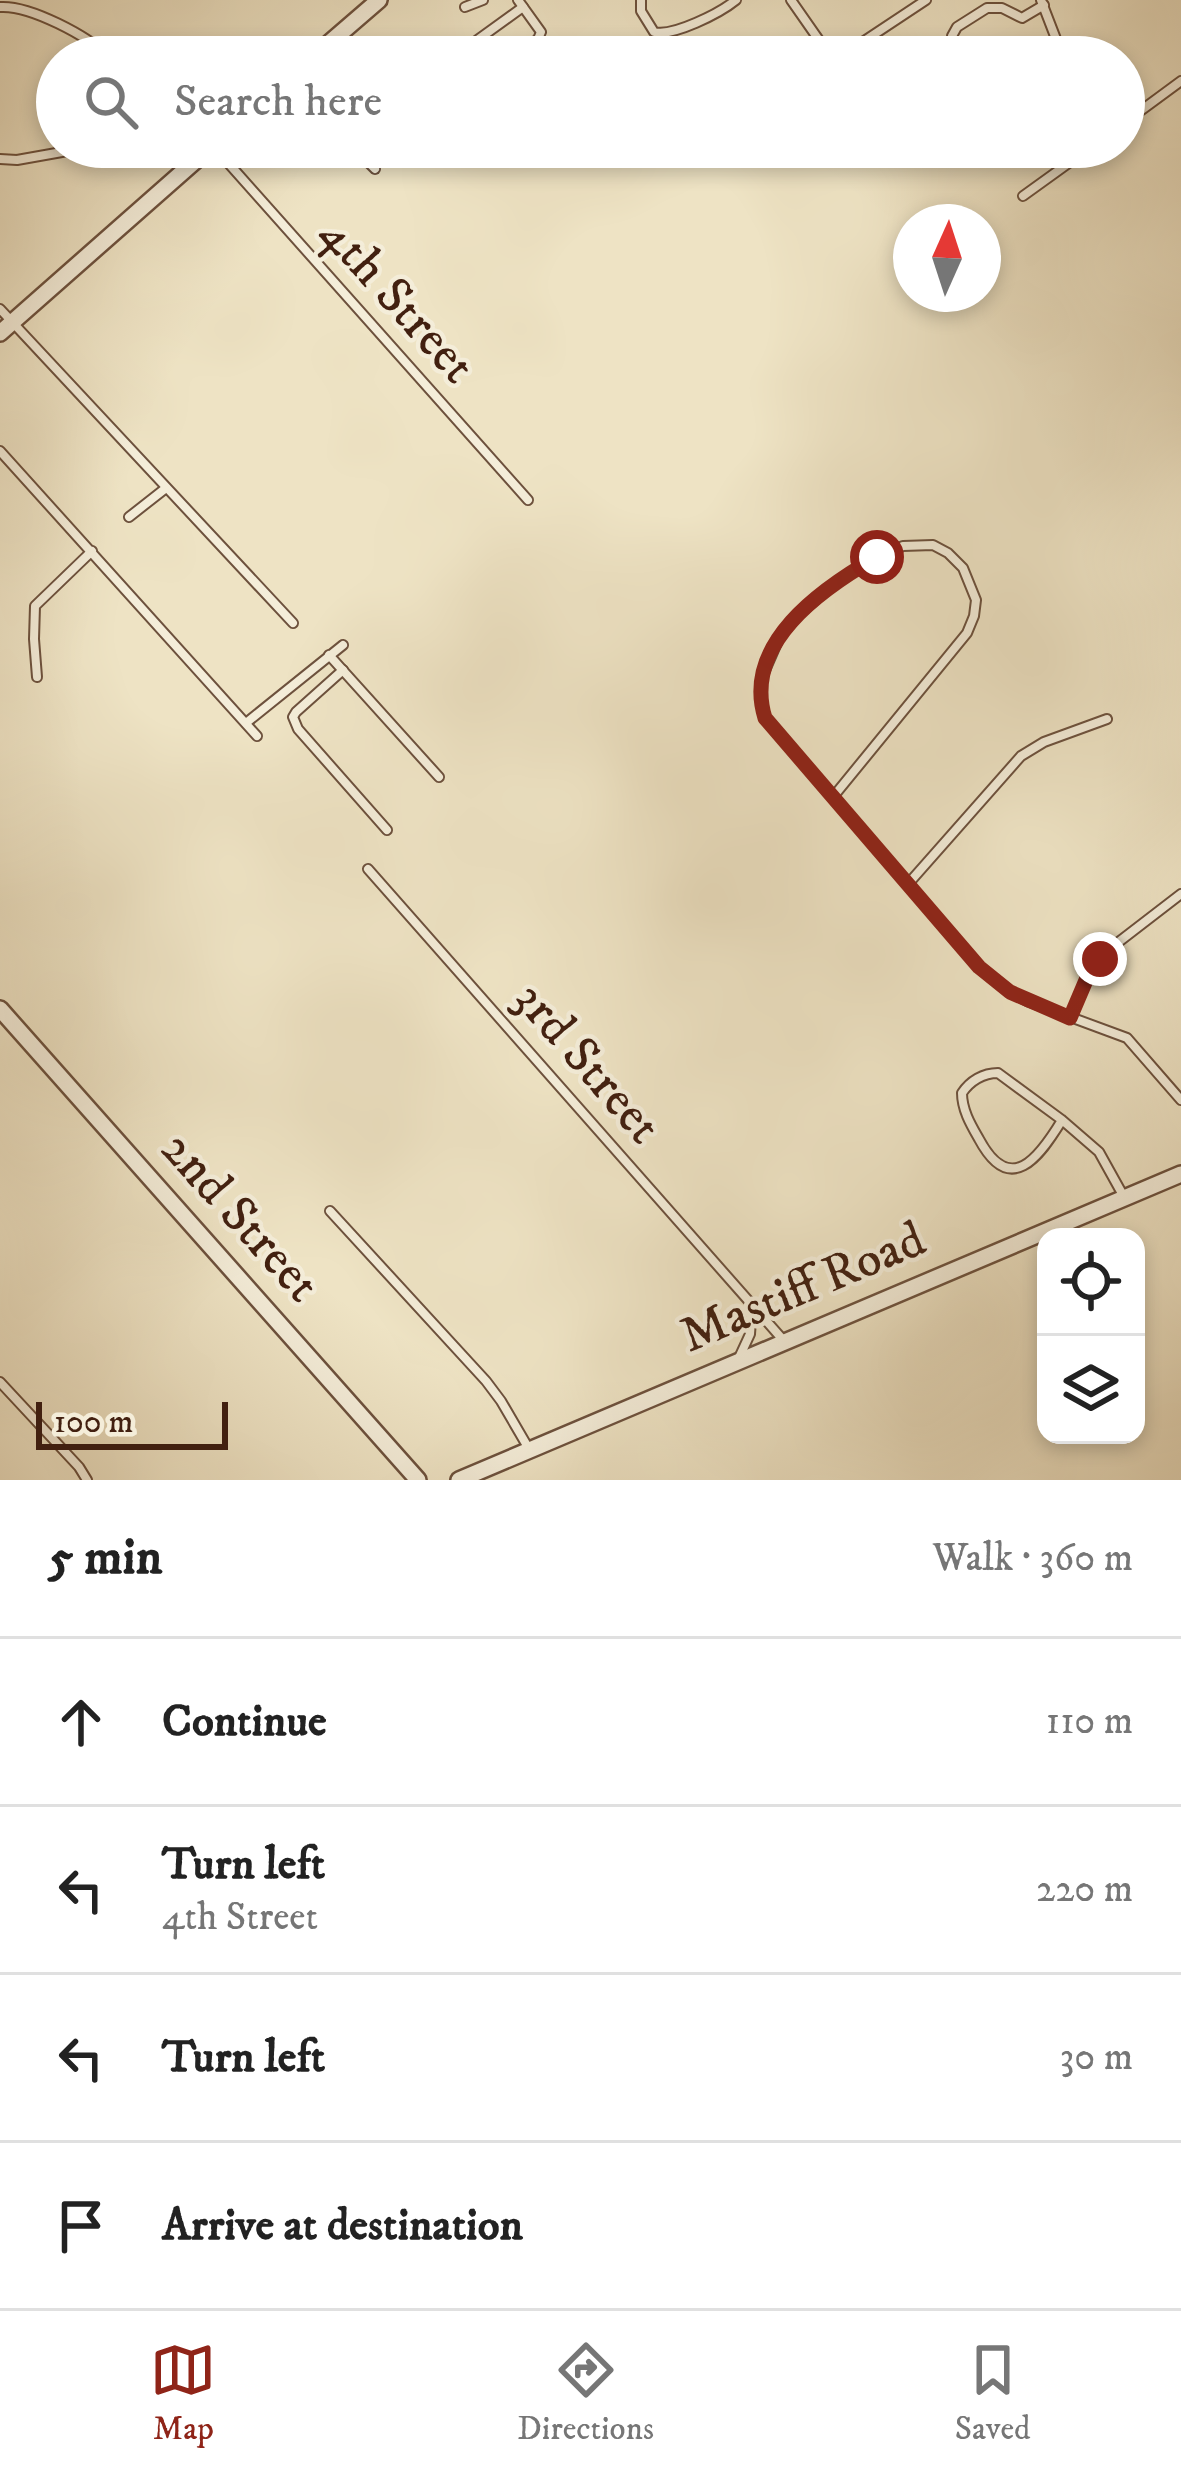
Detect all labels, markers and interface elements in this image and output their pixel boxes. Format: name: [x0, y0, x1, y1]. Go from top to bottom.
search box: [36, 36, 1145, 168]
icon: search: [78, 69, 144, 135]
text: Search here: [174, 74, 382, 130]
street label: 4th Street: [305, 203, 489, 397]
north arrow: [893, 204, 1001, 312]
route start: [850, 530, 904, 584]
route end: [1073, 932, 1127, 986]
street label: 3rd Street: [499, 968, 675, 1158]
street label: 2nd Street: [146, 1118, 334, 1316]
street label: Mastiff Road: [671, 1208, 936, 1368]
map controls: [1037, 1228, 1145, 1444]
button: locate: [1037, 1228, 1145, 1336]
button: layers: [1037, 1336, 1145, 1444]
scale bar: [36, 1396, 228, 1449]
text: 100 m: [54, 1402, 133, 1443]
text: 5 min: [48, 1526, 162, 1590]
text: Walk · 360 m: [932, 1534, 1133, 1583]
icon: ahead: [48, 1689, 114, 1755]
text: Continue: [162, 1694, 327, 1750]
text: 110 m: [1046, 1697, 1133, 1746]
text: Turn left: [162, 1837, 325, 1893]
icon: left: [48, 1857, 114, 1923]
text: 220 m: [1036, 1865, 1133, 1914]
text: 4th Street: [162, 1893, 318, 1942]
icon: left: [48, 2025, 114, 2091]
text: Turn left: [162, 2030, 325, 2086]
text: 30 m: [1060, 2033, 1133, 2082]
icon: arrive: [48, 2193, 114, 2259]
text: Arrive at destination: [162, 2198, 523, 2254]
tab: Map: [150, 2337, 216, 2450]
tab: Directions: [517, 2337, 654, 2450]
tab: Saved: [955, 2337, 1031, 2450]

